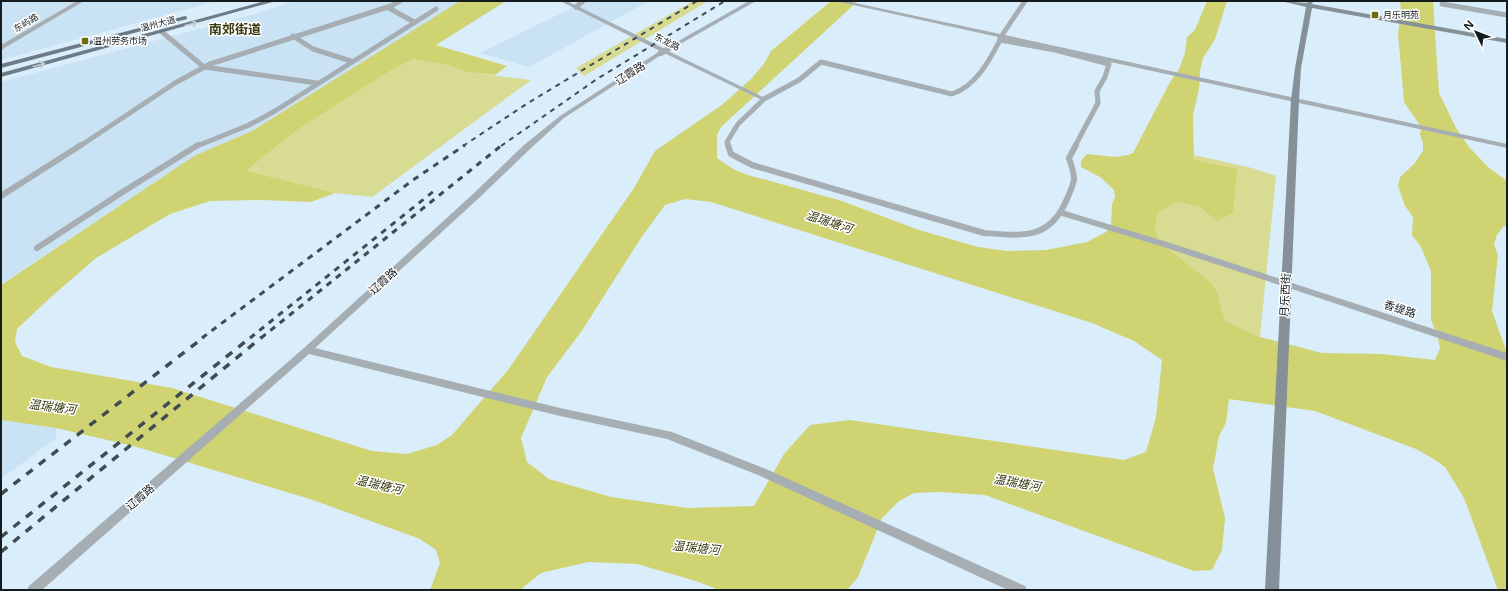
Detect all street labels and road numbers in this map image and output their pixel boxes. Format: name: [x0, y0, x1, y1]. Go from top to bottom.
street label: 东屿路: [11, 10, 41, 35]
street label: 温州大道: [139, 13, 177, 34]
street label: 东龙路: [652, 30, 682, 53]
street label: 辽霞路: [612, 57, 648, 88]
street label: 辽霞路: [365, 264, 400, 297]
street label: 月乐西街: [1276, 273, 1293, 317]
street label: 香缇路: [1382, 296, 1418, 321]
street label: 辽霞路: [122, 480, 157, 513]

